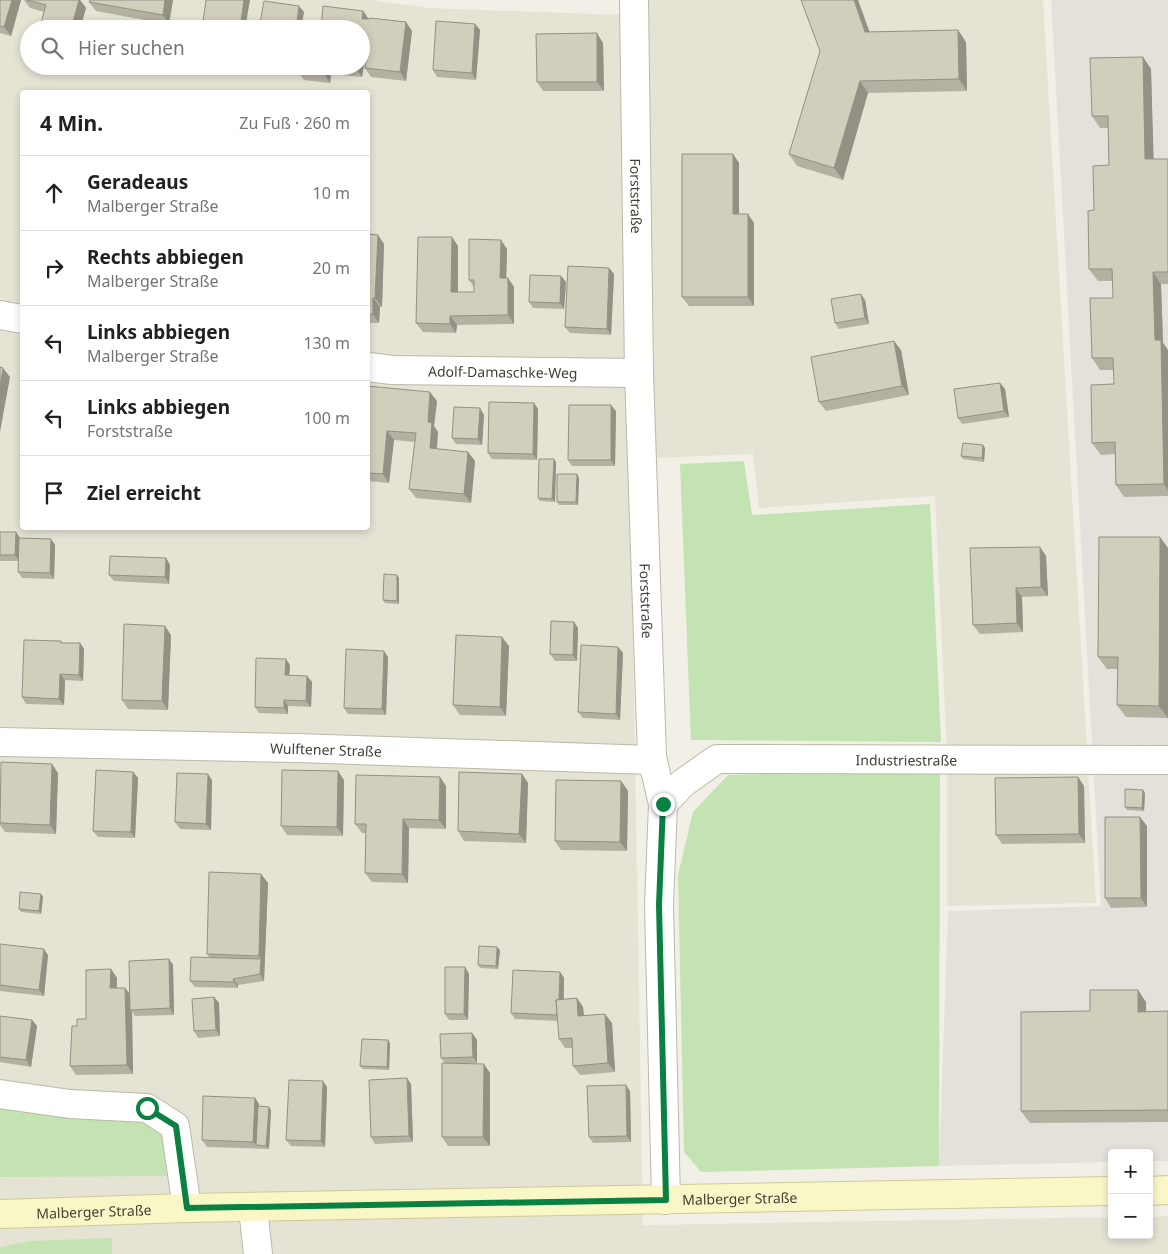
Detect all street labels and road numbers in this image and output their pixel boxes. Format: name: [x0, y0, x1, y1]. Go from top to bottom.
street label: Forststraße: [627, 158, 647, 234]
street label: Adolf-Damaschke-Weg: [428, 361, 578, 382]
street label: Forststraße: [636, 563, 657, 639]
street label: Wulftener Straße: [270, 738, 382, 760]
street label: Industriestraße: [856, 750, 957, 769]
street label: Malberger Straße: [682, 1187, 798, 1208]
street label: Malberger Straße: [36, 1200, 152, 1222]

